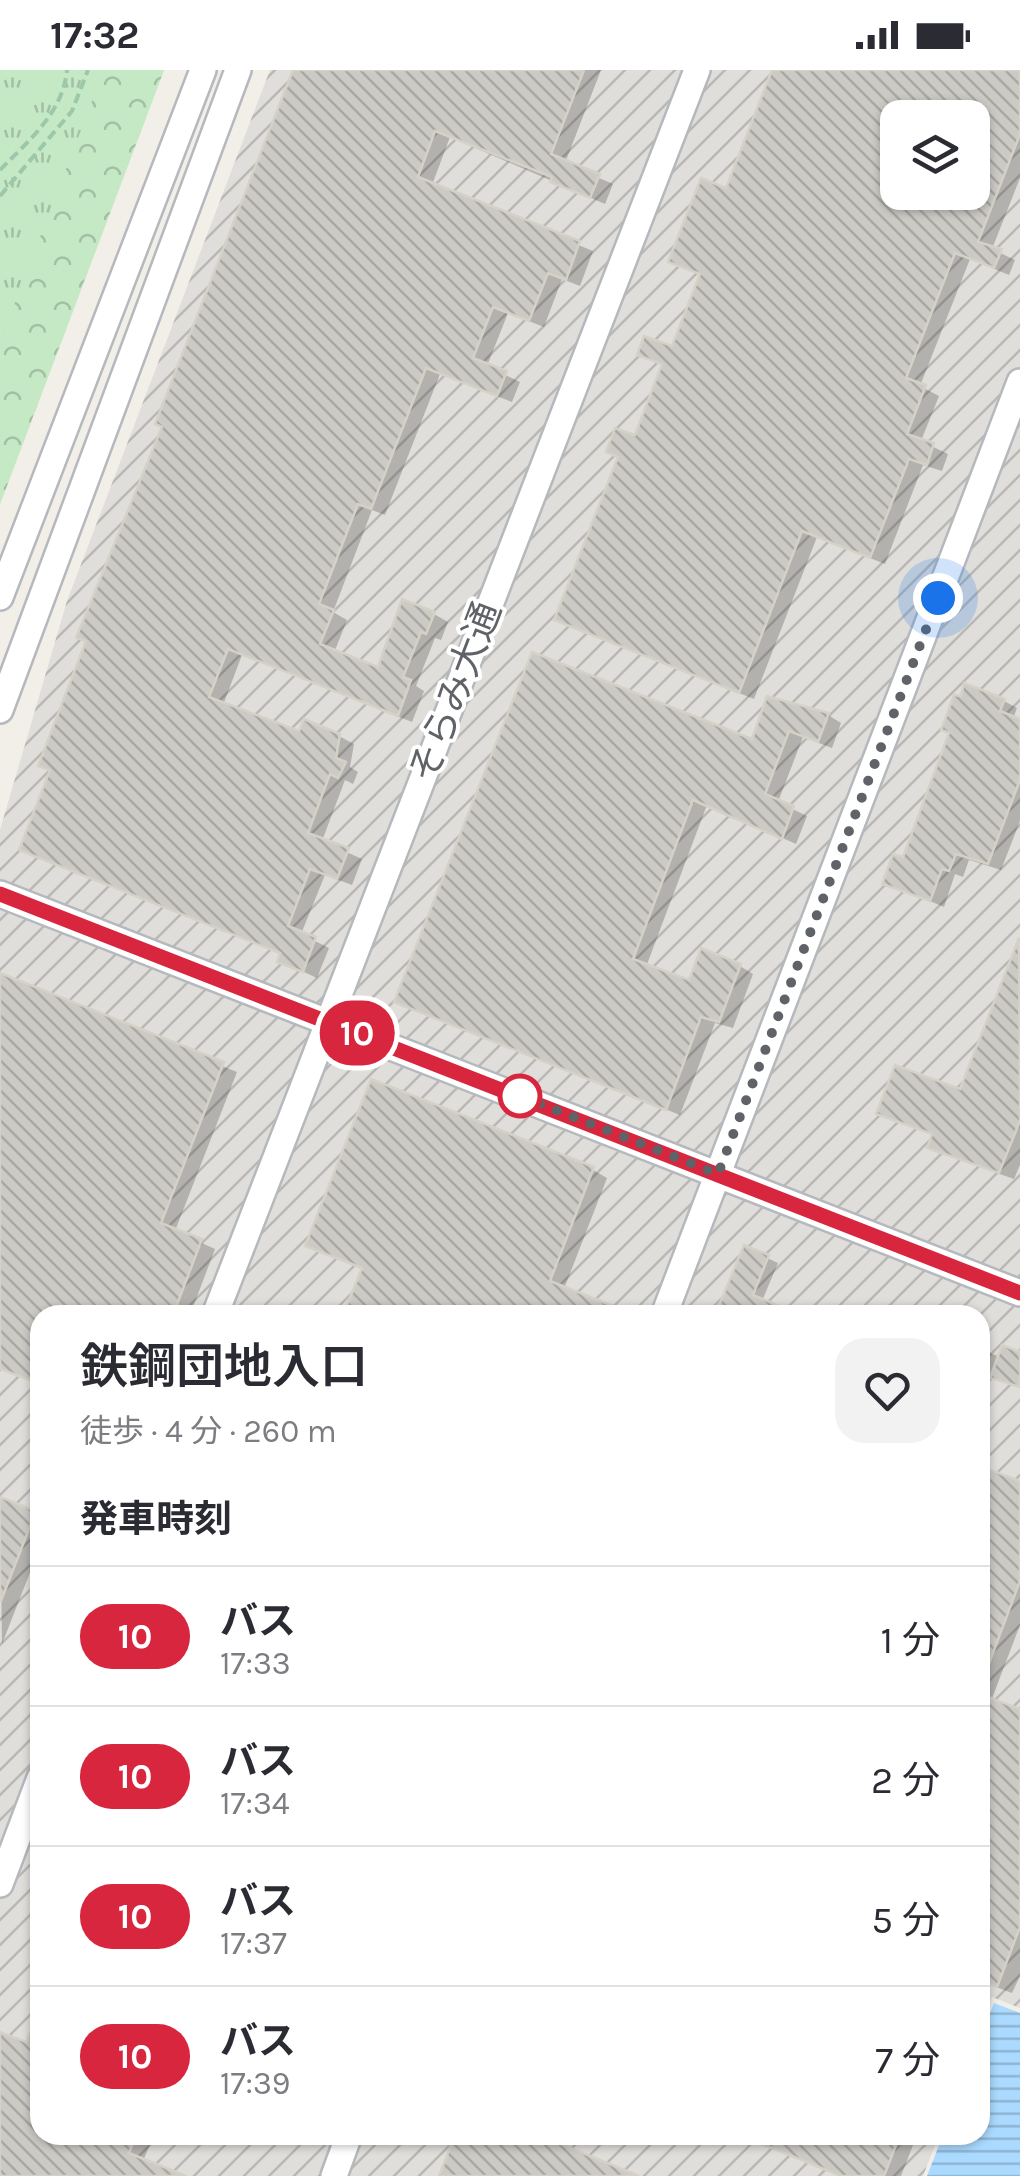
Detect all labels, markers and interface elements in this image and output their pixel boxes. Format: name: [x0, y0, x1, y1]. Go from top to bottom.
text: 17:32: [50, 13, 139, 58]
map controls: [880, 100, 990, 210]
button: layers: [880, 100, 990, 210]
your location: [913, 573, 963, 623]
street label: そらみ大通: [400, 595, 511, 789]
line badge: 10: [312, 1000, 402, 1066]
text: 10: [340, 1013, 374, 1054]
unlabelled marker: [499, 1075, 541, 1117]
button: heart: [835, 1338, 940, 1443]
text: 鉄鋼団地入口: [80, 1339, 368, 1395]
text: 徒歩 · 4 分 · 260 m: [80, 1413, 337, 1450]
text: 発車時刻: [80, 1497, 232, 1542]
text: バス: [220, 1599, 296, 1644]
text: 10: [118, 1616, 152, 1657]
text: 1 分: [880, 1618, 940, 1663]
text: 17:33: [220, 1645, 291, 1682]
text: バス: [220, 1739, 296, 1784]
text: 10: [118, 1756, 152, 1797]
text: 2 分: [871, 1758, 940, 1803]
text: 17:34: [220, 1785, 290, 1822]
text: バス: [220, 1879, 296, 1924]
text: 10: [118, 1896, 152, 1937]
text: 5 分: [872, 1898, 940, 1943]
text: 17:37: [220, 1925, 287, 1962]
text: バス: [220, 2019, 296, 2064]
text: 10: [118, 2036, 152, 2077]
text: 7 分: [875, 2038, 940, 2083]
text: 17:39: [220, 2065, 290, 2102]

